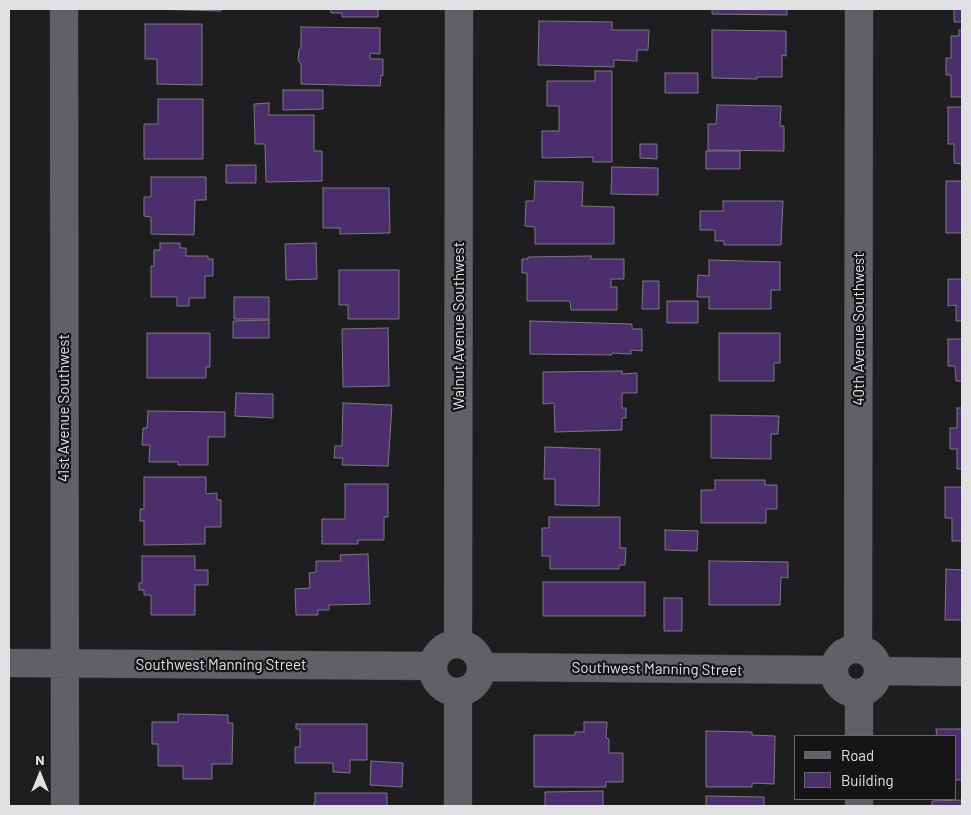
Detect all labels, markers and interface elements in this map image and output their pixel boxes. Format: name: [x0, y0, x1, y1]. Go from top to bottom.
street label: Walnut Avenue Southwest: [450, 242, 468, 410]
street label: 40th Avenue Southwest: [850, 252, 868, 406]
street label: 41st Avenue Southwest: [55, 334, 73, 482]
street label: Southwest Manning Street: [136, 656, 306, 674]
street label: Southwest Manning Street: [571, 659, 743, 679]
legend: [794, 735, 956, 800]
text: Road: [841, 746, 874, 764]
north arrow: [15, 750, 65, 800]
text: N: [35, 751, 45, 768]
text: Building: [841, 771, 894, 789]

